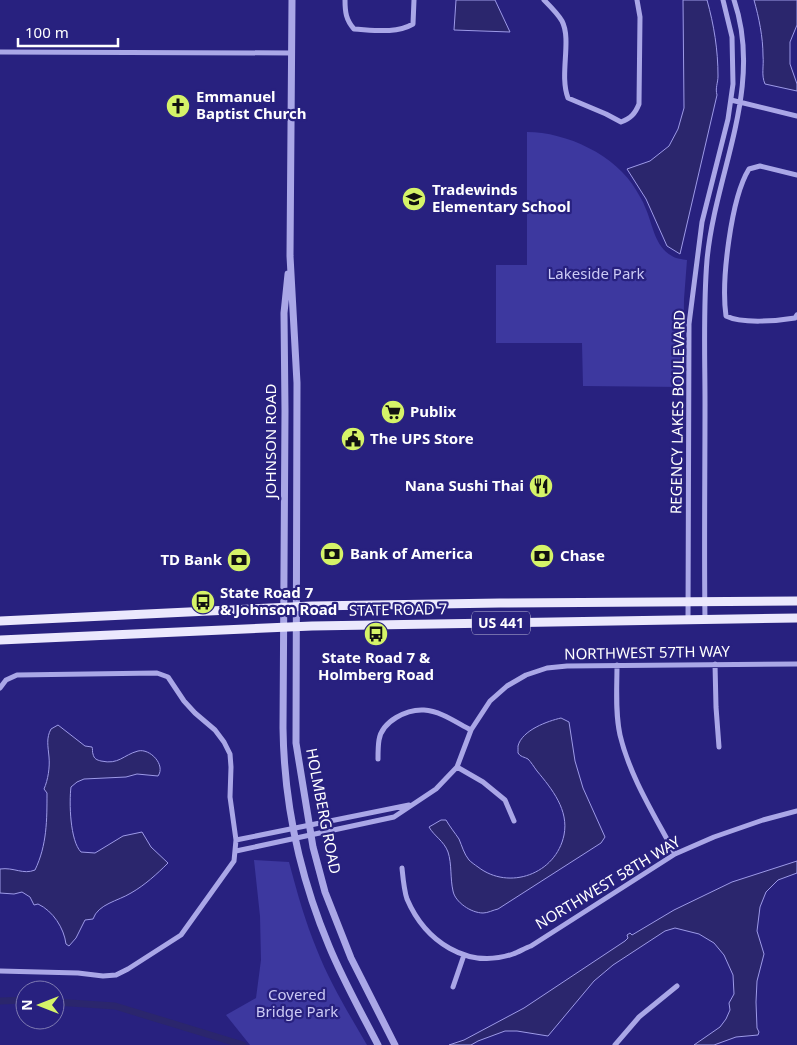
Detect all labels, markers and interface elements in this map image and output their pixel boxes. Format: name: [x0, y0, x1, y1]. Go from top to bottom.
scale bar: [18, 15, 118, 47]
text: 100 m: [25, 22, 69, 42]
place label: Emmanuel Baptist Church: [196, 86, 306, 123]
church icon: Emmanuel Baptist Church: [165, 93, 191, 119]
place label: Tradewinds Elementary School: [432, 179, 571, 216]
school or university icon: Tradewinds Elementary School: [401, 186, 427, 212]
park label: Lakeside Park: [547, 263, 645, 283]
street label: REGENCY LAKES BOULEVARD: [665, 310, 689, 514]
street label: JOHNSON ROAD: [260, 384, 280, 500]
supermarket icon: Publix: [380, 399, 406, 425]
place label: Publix: [410, 401, 457, 421]
public building icon: The UPS Store: [340, 426, 366, 452]
place label: The UPS Store: [370, 428, 474, 448]
restaurant icon: Nana Sushi Thai: [528, 473, 554, 499]
place label: Nana Sushi Thai: [405, 475, 524, 495]
bank icon: Bank of America: [319, 541, 345, 567]
place label: Bank of America: [350, 543, 473, 563]
bank icon: Chase: [529, 543, 555, 569]
place label: Chase: [560, 545, 605, 565]
bank icon: TD Bank: [226, 547, 252, 573]
place label: TD Bank: [160, 549, 223, 569]
place label: State Road 7 & Johnson Road: [220, 582, 337, 619]
bus stop icon: State Road 7 & Johnson Road: [190, 589, 216, 615]
street label: STATE ROAD 7: [349, 598, 447, 620]
road number: US 441: [472, 612, 530, 634]
bus stop icon: State Road 7 & Holmberg Road: [363, 621, 389, 647]
street label: NORTHWEST 57TH WAY: [564, 641, 731, 663]
place label: State Road 7 & Holmberg Road: [318, 647, 434, 684]
street label: HOLMBERG ROAD: [302, 746, 346, 875]
street label: NORTHWEST 58TH WAY: [531, 831, 684, 933]
north arrow: [15, 980, 65, 1030]
park label: Covered Bridge Park: [256, 984, 338, 1021]
text: N: [17, 999, 36, 1011]

